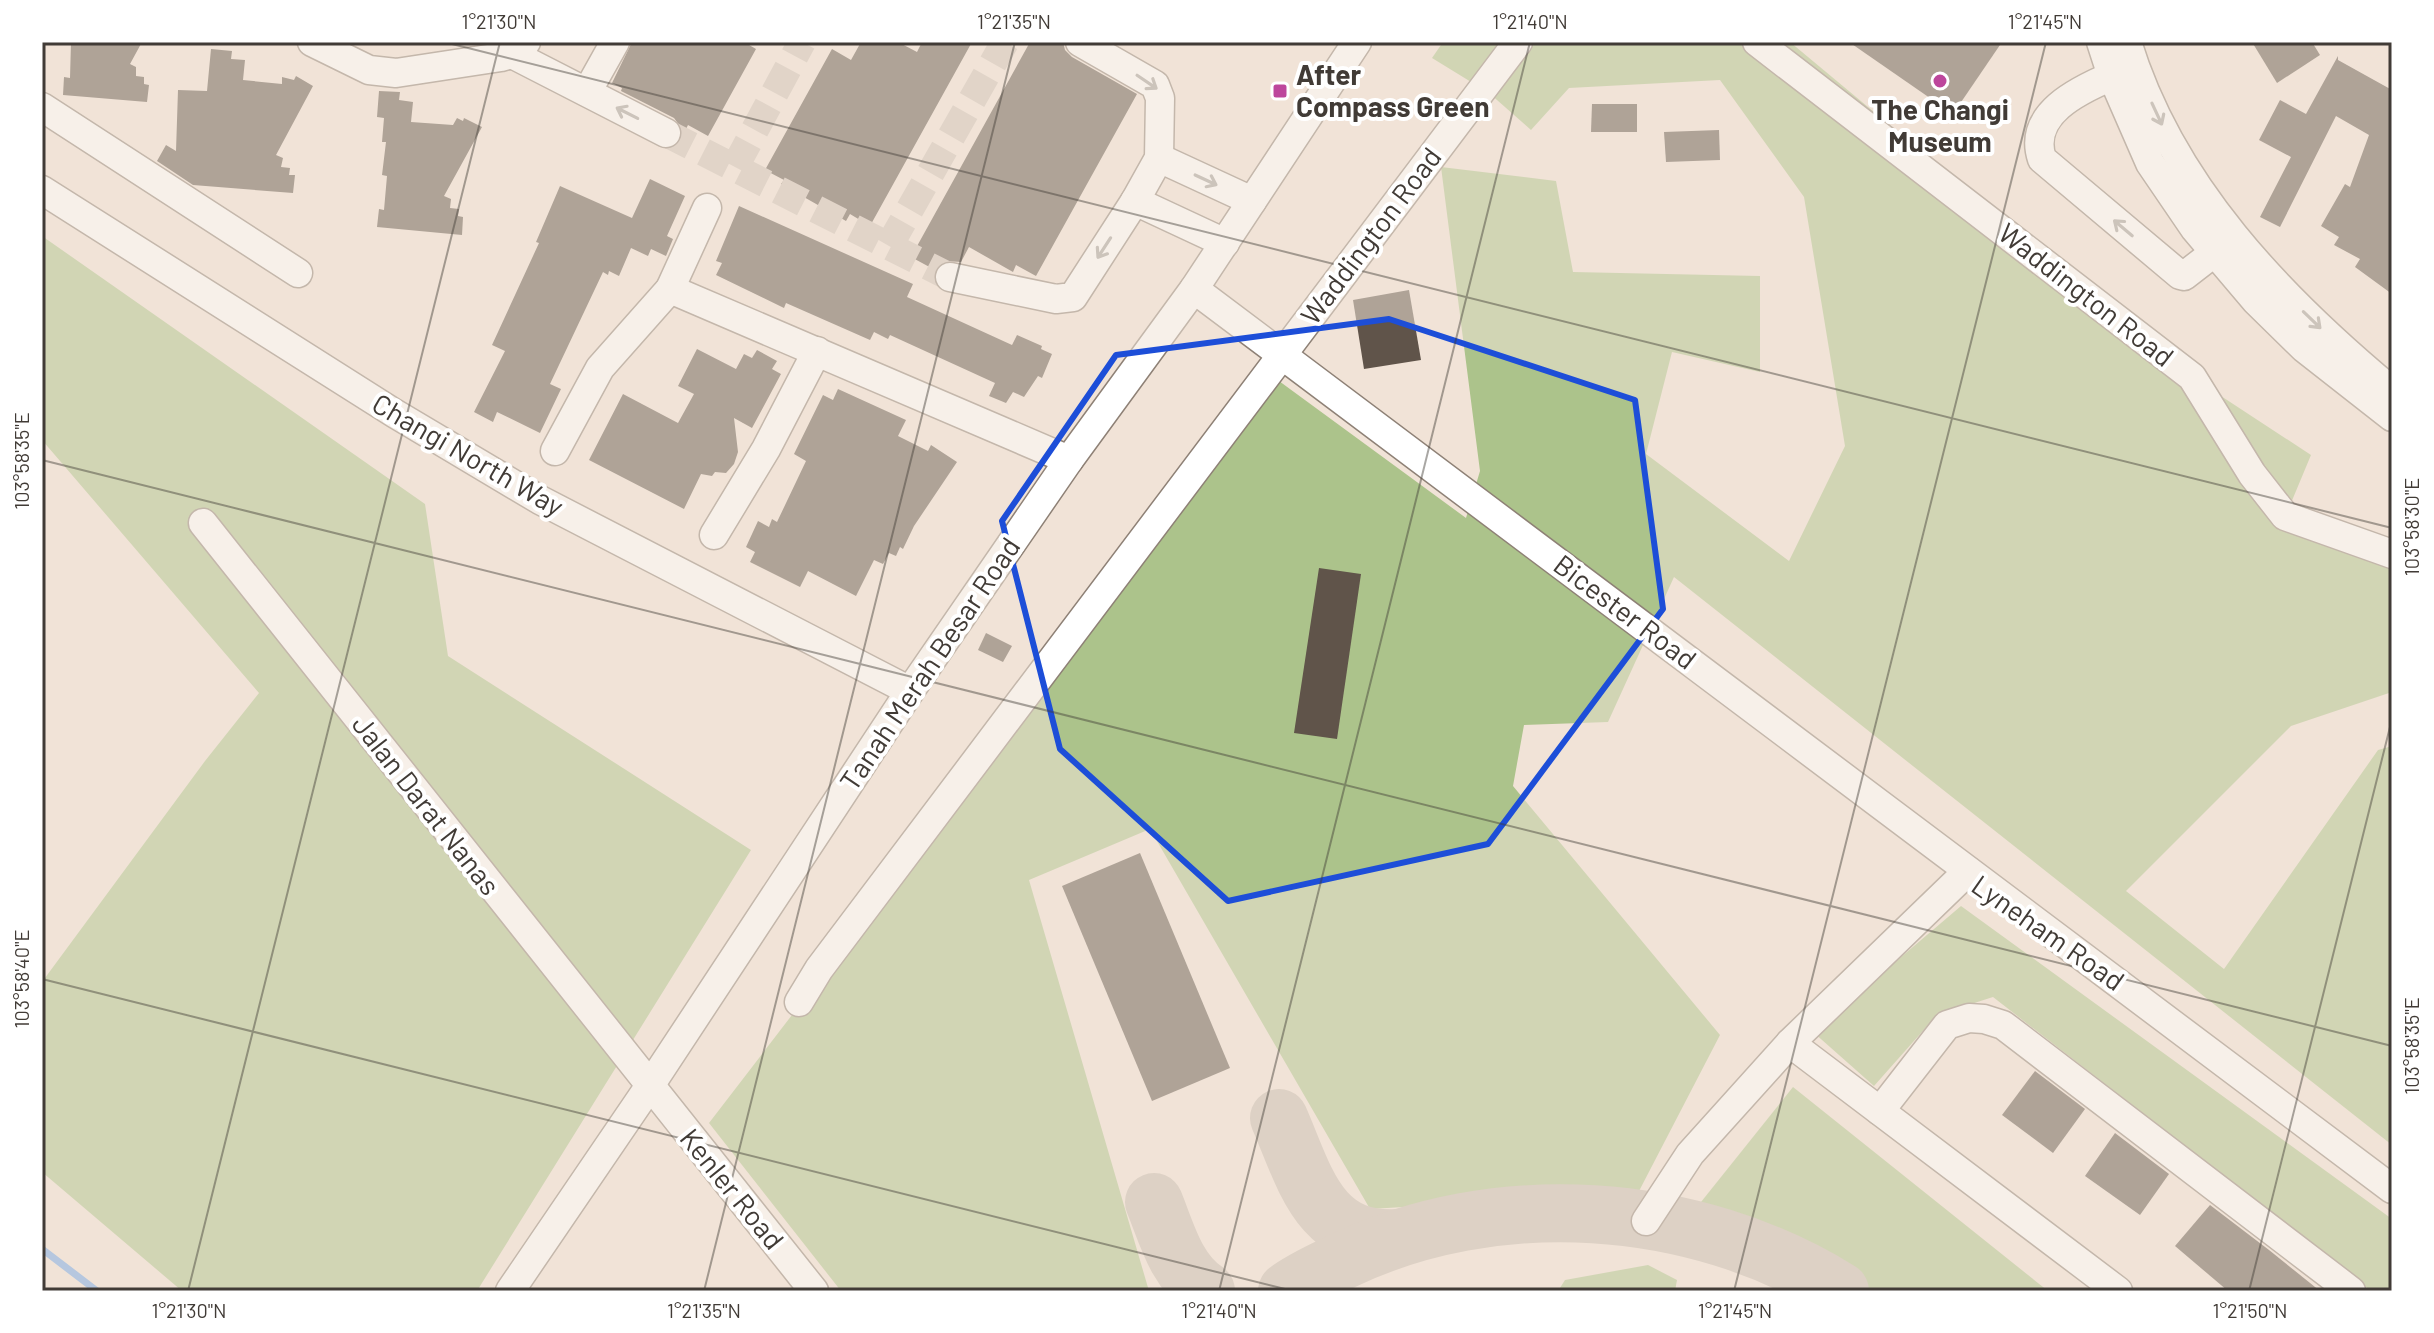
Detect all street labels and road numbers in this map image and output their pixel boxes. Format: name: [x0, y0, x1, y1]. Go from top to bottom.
street label: Waddington Road: [1293, 140, 1448, 331]
street label: Waddington Road: [1992, 215, 2181, 373]
street label: Changi North Way: [367, 386, 570, 523]
street label: Tanah Merah Besar Road: [832, 531, 1027, 796]
street label: Bicester Road: [1548, 547, 1704, 676]
street label: Jalan Darat Nanas: [346, 707, 508, 901]
street label: Lyneham Road: [1966, 867, 2131, 997]
street label: Kenler Road: [674, 1121, 792, 1256]

